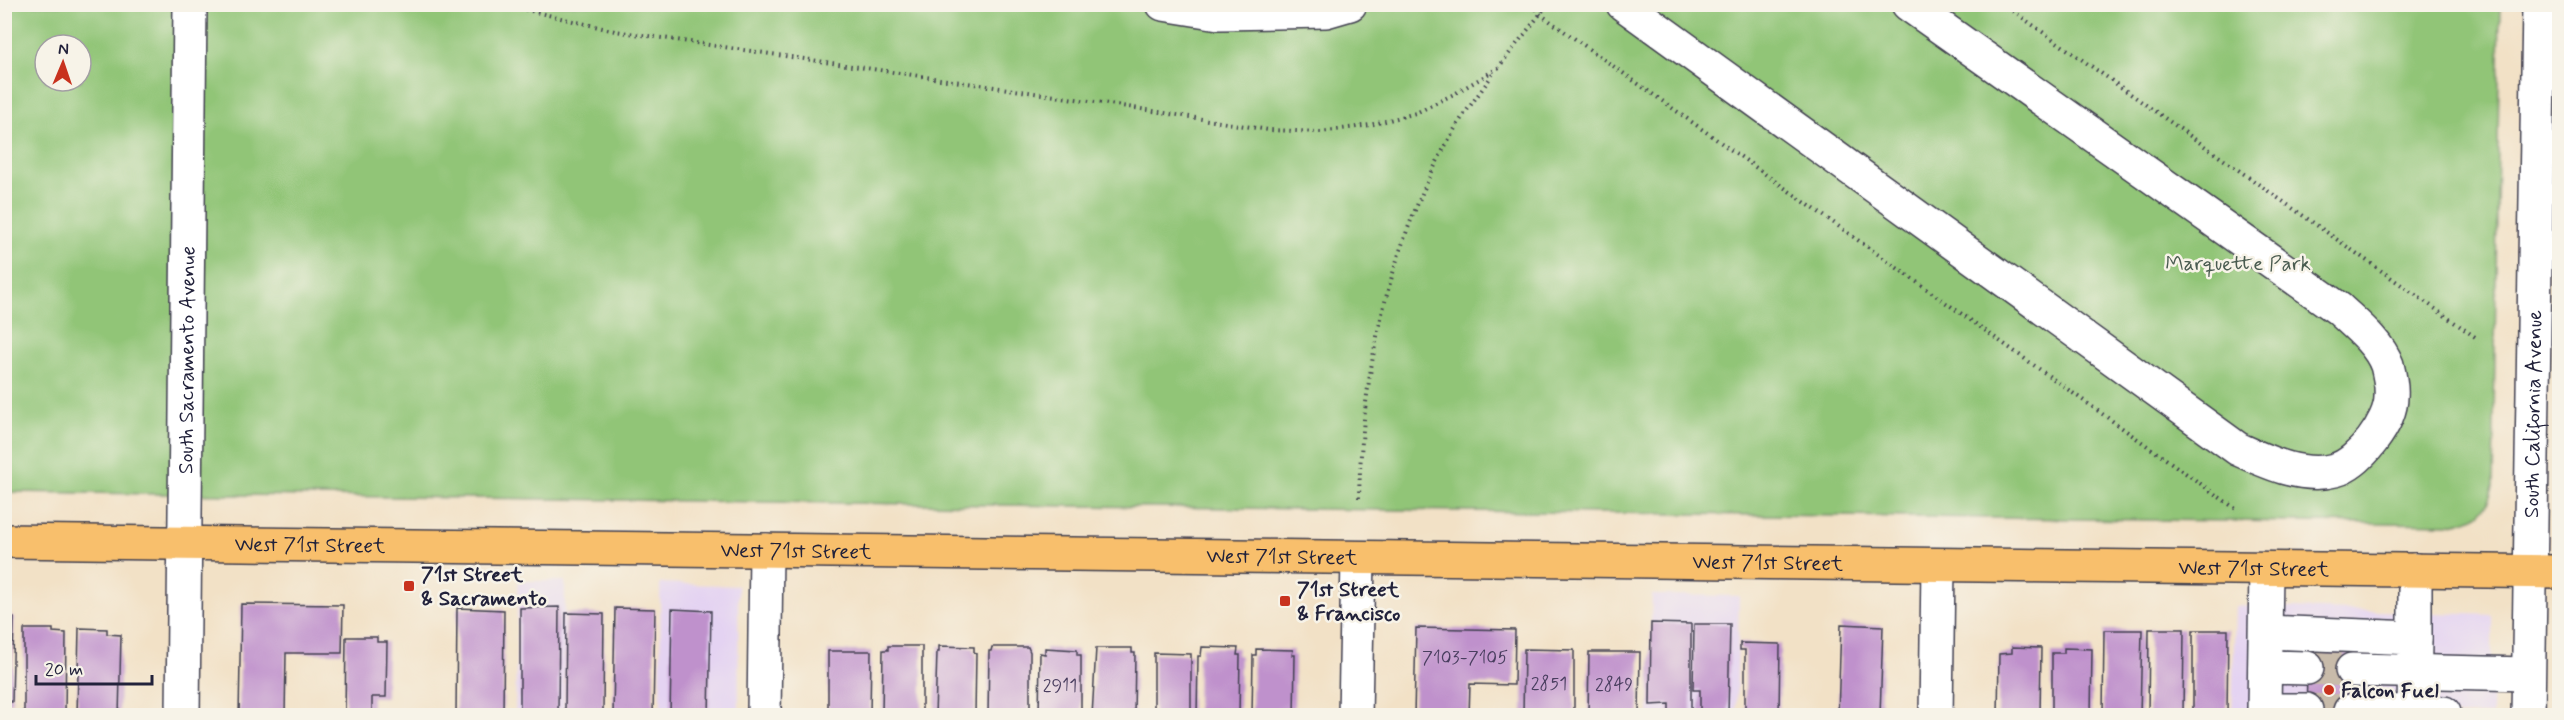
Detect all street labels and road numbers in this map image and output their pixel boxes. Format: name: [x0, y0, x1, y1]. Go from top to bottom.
street label: South Sacramento Avenue: [172, 246, 203, 474]
street label: South California Avenue: [2518, 310, 2550, 518]
street label: West 71st Street: [234, 531, 386, 561]
street label: West 71st Street: [720, 537, 872, 567]
street label: West 71st Street: [1206, 543, 1358, 572]
street label: West 71st Street: [1692, 548, 1844, 578]
street label: West 71st Street: [2178, 554, 2330, 584]

